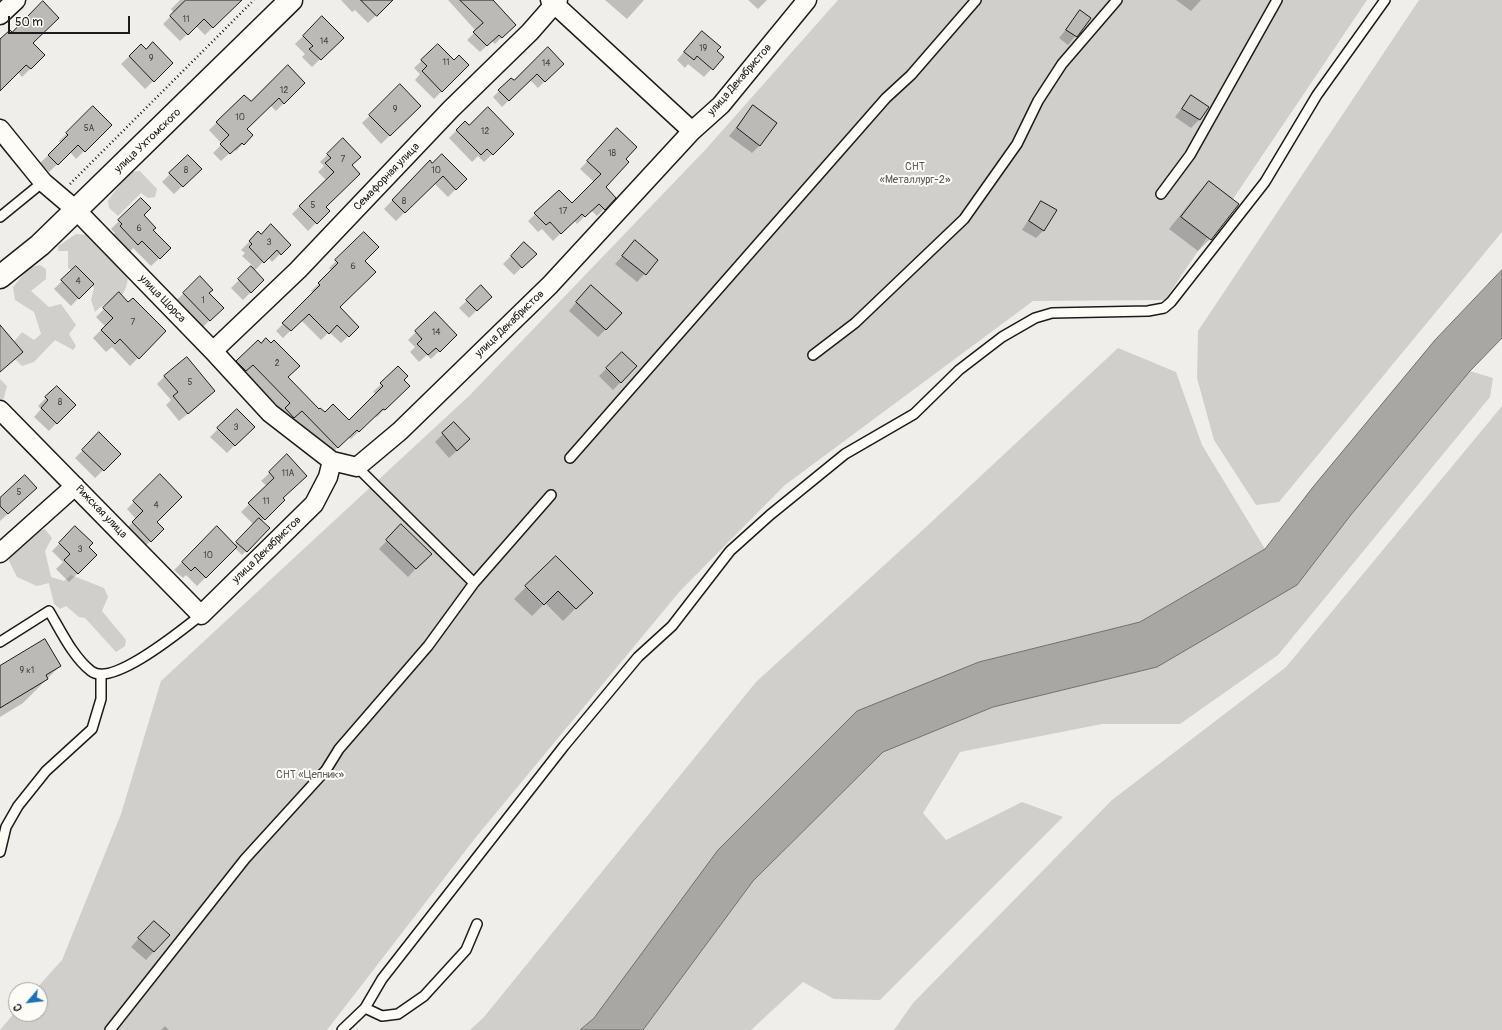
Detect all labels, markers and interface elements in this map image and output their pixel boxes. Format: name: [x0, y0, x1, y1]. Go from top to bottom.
scale bar: [10, 8, 132, 34]
text: 50 m: [15, 15, 43, 30]
house number: 11: [182, 15, 190, 25]
house number: 14: [320, 37, 328, 47]
street label: улица Декабристов: [705, 41, 775, 119]
house number: 19: [699, 44, 707, 54]
house number: 9: [149, 54, 153, 64]
house number: 11: [442, 58, 450, 68]
house number: 14: [542, 59, 550, 69]
house number: 12: [280, 86, 288, 96]
house number: 9: [393, 105, 397, 115]
street label: улица Ухтомского: [112, 106, 184, 176]
house number: 10: [235, 113, 245, 123]
house number: 5А: [84, 124, 94, 134]
house number: 12: [481, 127, 489, 137]
street label: Семафорная улица: [351, 140, 423, 214]
house number: 18: [608, 149, 616, 159]
house number: 7: [341, 155, 345, 165]
park label: СНТ «Металлург-2»: [879, 160, 951, 186]
house number: 8: [184, 166, 188, 176]
house number: 10: [431, 166, 441, 176]
house number: 8: [402, 197, 406, 207]
house number: 5: [311, 201, 315, 211]
house number: 17: [559, 207, 567, 217]
house number: 6: [136, 224, 142, 234]
house number: 3: [266, 238, 272, 248]
house number: 6: [350, 262, 356, 272]
street label: улица Щорса: [136, 272, 188, 326]
house number: 4: [75, 277, 81, 287]
street label: улица Декабристов: [473, 288, 547, 360]
house number: 1: [201, 296, 205, 306]
house number: 7: [131, 318, 135, 328]
house number: 14: [432, 328, 440, 338]
house number: 2: [274, 359, 280, 369]
house number: 5: [188, 378, 192, 388]
house number: 8: [58, 398, 62, 408]
house number: 3: [233, 423, 239, 433]
house number: 11А: [282, 469, 294, 479]
street label: Рижская улица: [72, 483, 130, 541]
house number: 5: [17, 488, 21, 498]
house number: 11: [262, 497, 270, 507]
house number: 4: [153, 501, 159, 511]
street label: улица Декабристов: [230, 514, 304, 586]
house number: 3: [77, 545, 83, 555]
house number: 10: [203, 551, 213, 561]
house number: 9 к1: [20, 666, 34, 676]
park label: СНТ «Цепник»: [276, 768, 344, 782]
north arrow: [8, 982, 48, 1022]
text: С: [11, 1001, 25, 1013]

